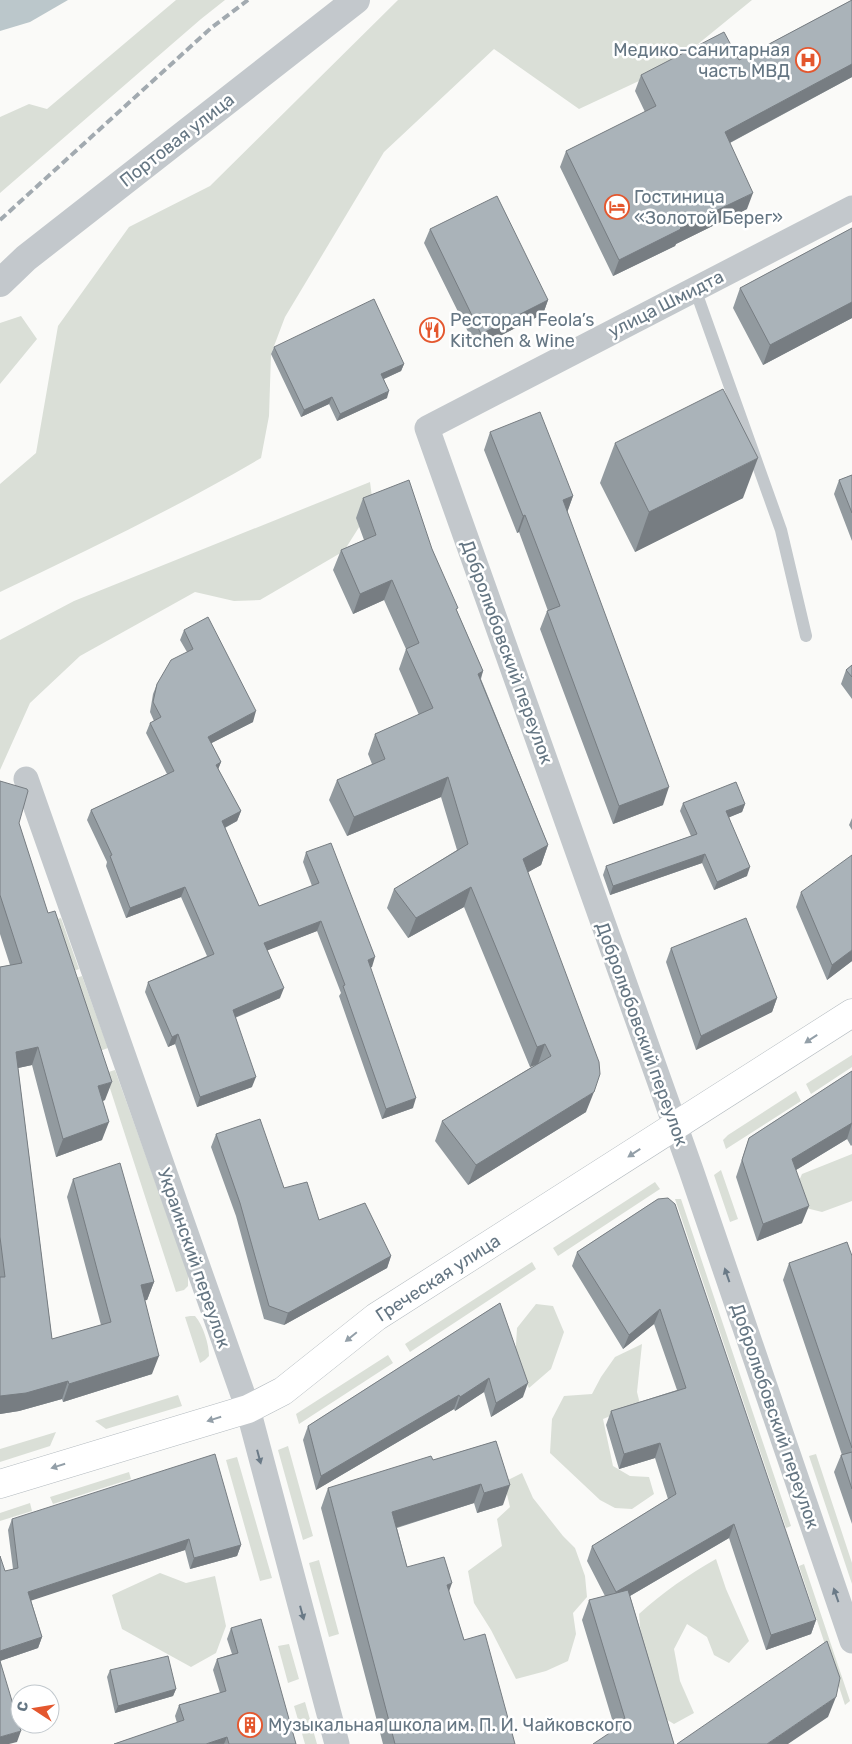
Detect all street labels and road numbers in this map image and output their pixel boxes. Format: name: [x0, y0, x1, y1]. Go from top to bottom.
street label: Портовая улица: [115, 88, 239, 192]
street label: улица Шмидта: [605, 265, 727, 343]
street label: Добролюбовский переулок: [456, 537, 558, 767]
street label: Добролюбовский переулок: [591, 919, 693, 1149]
street label: Украинский переулок: [153, 1165, 235, 1351]
street label: Греческая улица: [372, 1230, 504, 1326]
street label: Добролюбовский переулок: [726, 1300, 824, 1532]

